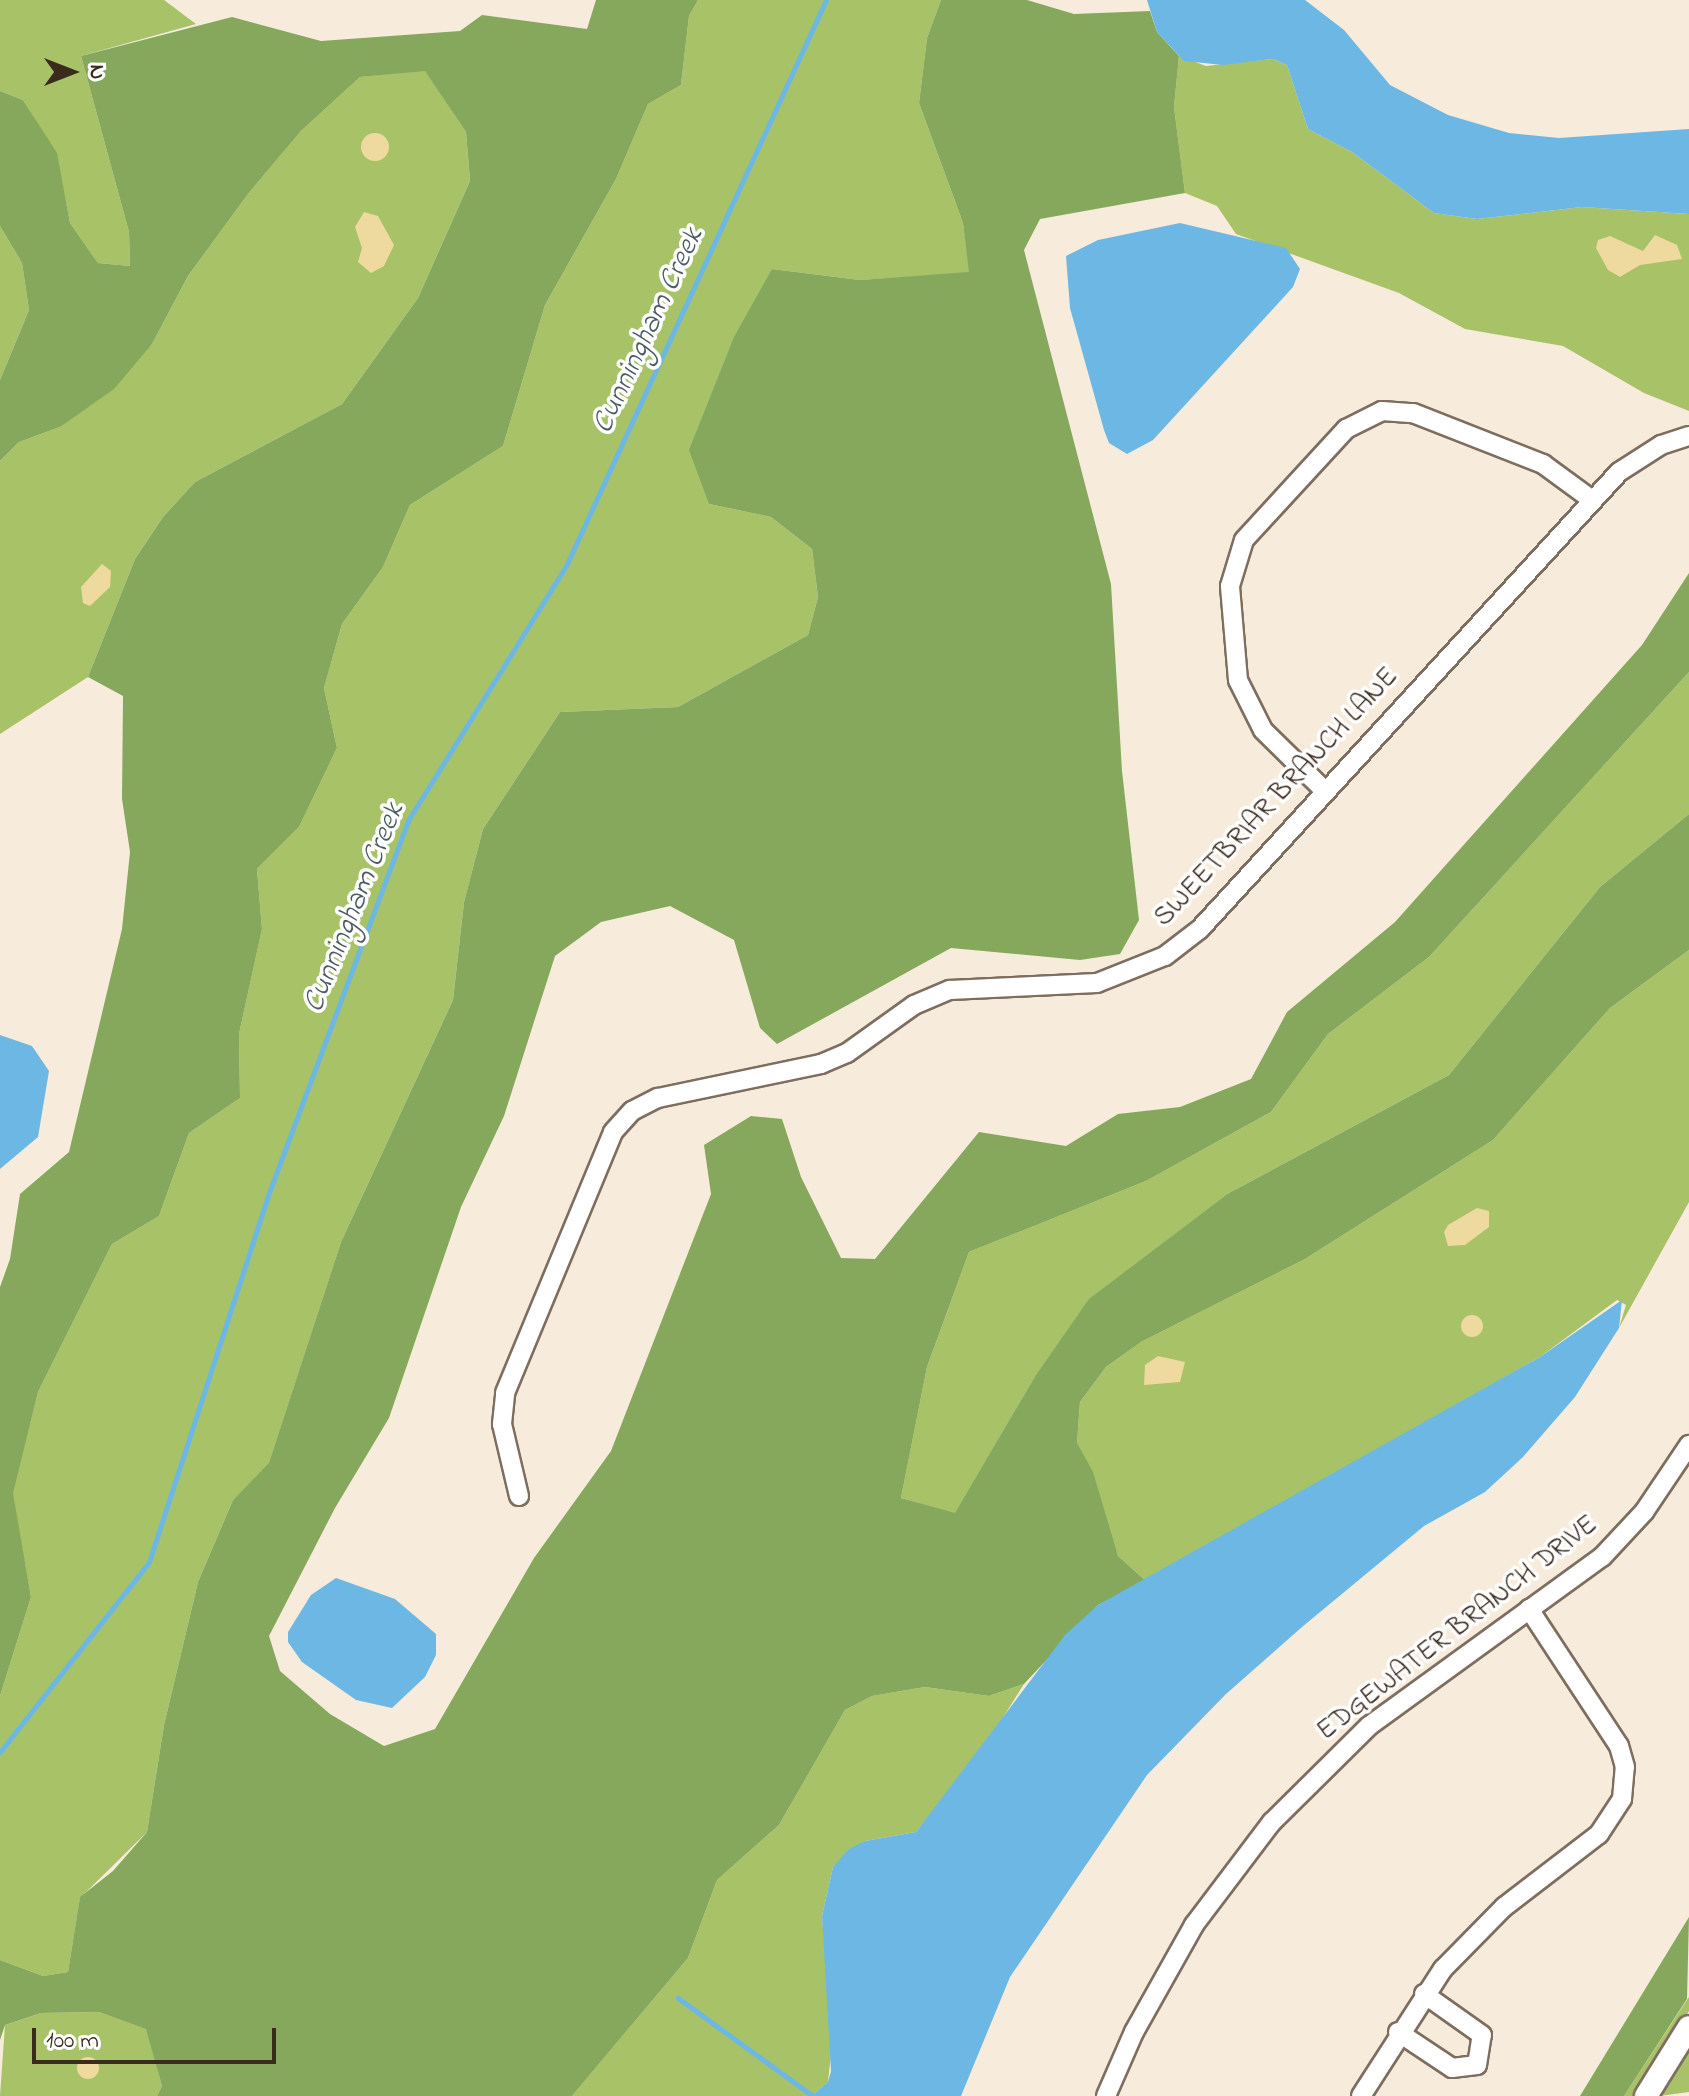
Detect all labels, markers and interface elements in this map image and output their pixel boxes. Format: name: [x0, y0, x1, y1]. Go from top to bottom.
north arrow: [32, 32, 112, 112]
text: N: [80, 65, 112, 79]
water label: Cunningham Creek: [586, 223, 712, 439]
street label: SWEETBRIAR BRANCH LANE: [1148, 661, 1406, 935]
water label: Cunningham Creek: [297, 798, 413, 1018]
street label: EDGEWATER BRANCH DRIVE: [1311, 1509, 1605, 1749]
scale bar: [36, 2012, 280, 2062]
text: 100 m: [46, 2024, 99, 2059]

